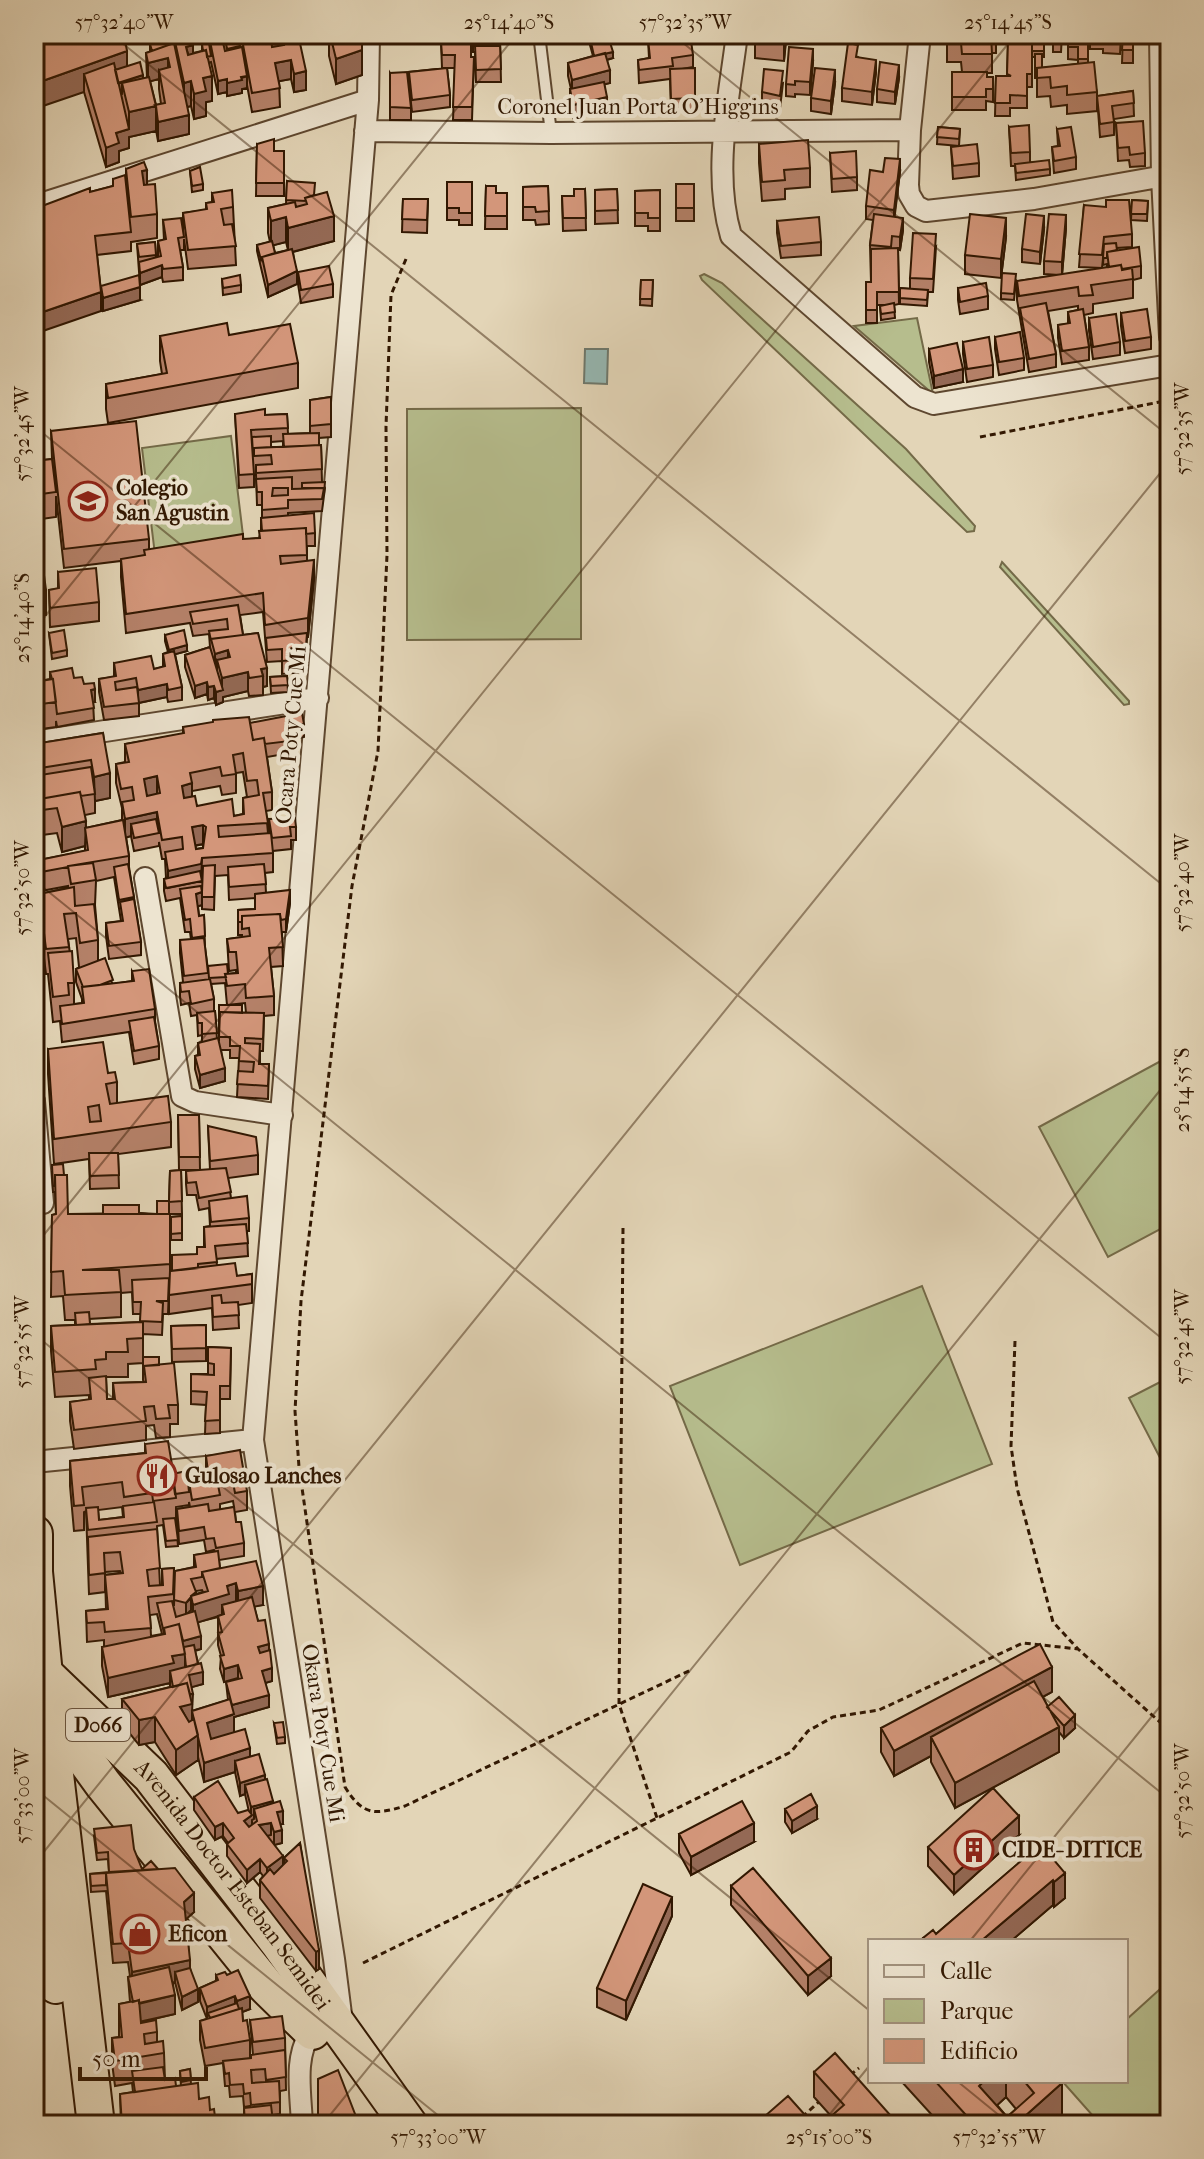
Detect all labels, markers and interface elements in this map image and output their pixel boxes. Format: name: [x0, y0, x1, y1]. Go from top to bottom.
text: 57°32'40"W: [75, 11, 175, 34]
text: 25°14'40"S: [464, 11, 554, 34]
text: 57°32'35"W: [639, 11, 733, 34]
text: 25°14'45"S: [964, 11, 1052, 34]
street label: Coronel Juan Porta O'Higgins: [497, 94, 779, 120]
text: 57°32'35"W: [1171, 381, 1194, 475]
text: 57°32'45"W: [11, 385, 34, 482]
place label: Colegio San Agustin: [116, 475, 229, 526]
school or university icon: Colegio San Agustin: [67, 480, 109, 522]
text: 25°14'40"S: [11, 573, 34, 663]
street label: Ocara Poty Cue Mi: [270, 644, 312, 825]
text: 57°32'40"W: [1171, 832, 1194, 932]
text: 57°32'50"W: [11, 839, 34, 936]
text: 25°14'55"S: [1171, 1048, 1194, 1132]
text: 57°32'45"W: [1171, 1288, 1194, 1385]
text: 57°32'55"W: [11, 1294, 34, 1388]
restaurant icon: Gulosao Lanches: [136, 1455, 178, 1497]
place label: Gulosao Lanches: [185, 1463, 341, 1489]
street label: Okara Poty Cue Mi: [296, 1642, 350, 1825]
road number: D066: [66, 1709, 130, 1741]
text: 57°32'50"W: [1171, 1742, 1194, 1839]
text: 57°33'00"W: [11, 1747, 34, 1844]
street label: Avenida Doctor Esteban Semidei: [128, 1754, 336, 2016]
building icon: CIDE- DITICE: [953, 1829, 995, 1871]
place label: CIDE- DITICE: [1002, 1837, 1143, 1863]
shop icon: Eficon: [119, 1913, 161, 1955]
place label: Eficon: [168, 1921, 227, 1947]
legend: [868, 1939, 1128, 2083]
text: Calle: [940, 1957, 992, 1985]
text: Parque: [940, 1997, 1013, 2025]
scale bar: [80, 2031, 206, 2081]
text: Edificio: [940, 2037, 1018, 2065]
text: 50 m: [92, 2045, 141, 2073]
text: 57°33'00"W: [390, 2126, 487, 2149]
text: 25°15'00"S: [786, 2126, 872, 2149]
text: 57°32'55"W: [953, 2126, 1047, 2149]

